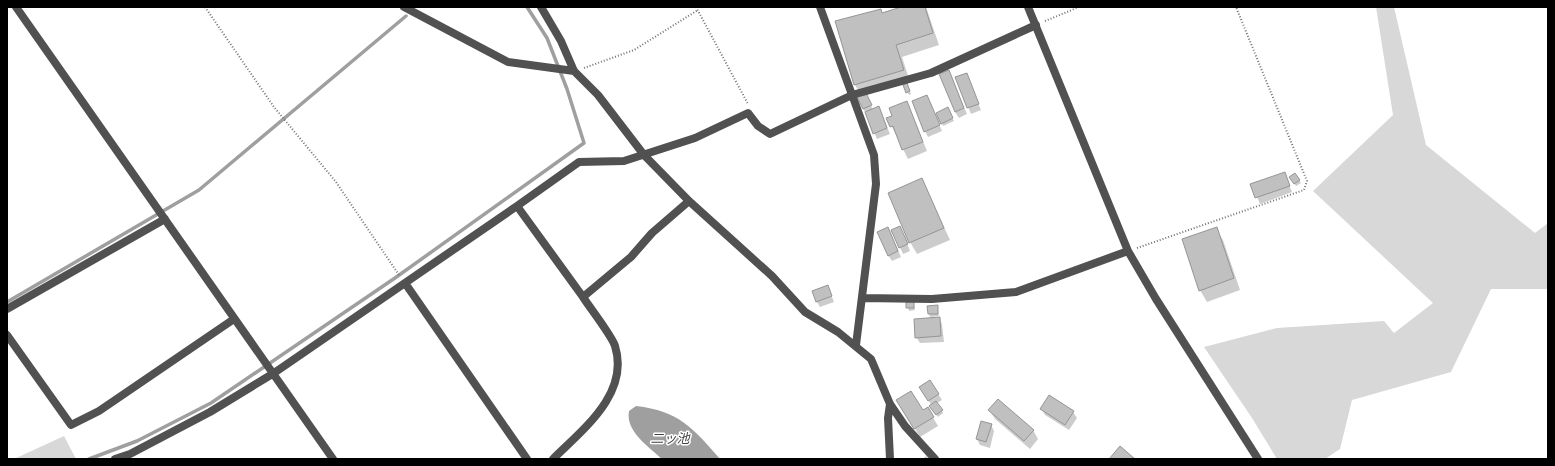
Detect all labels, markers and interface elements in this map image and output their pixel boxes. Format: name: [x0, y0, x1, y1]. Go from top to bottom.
water label: 二ッ池: [650, 430, 691, 446]

